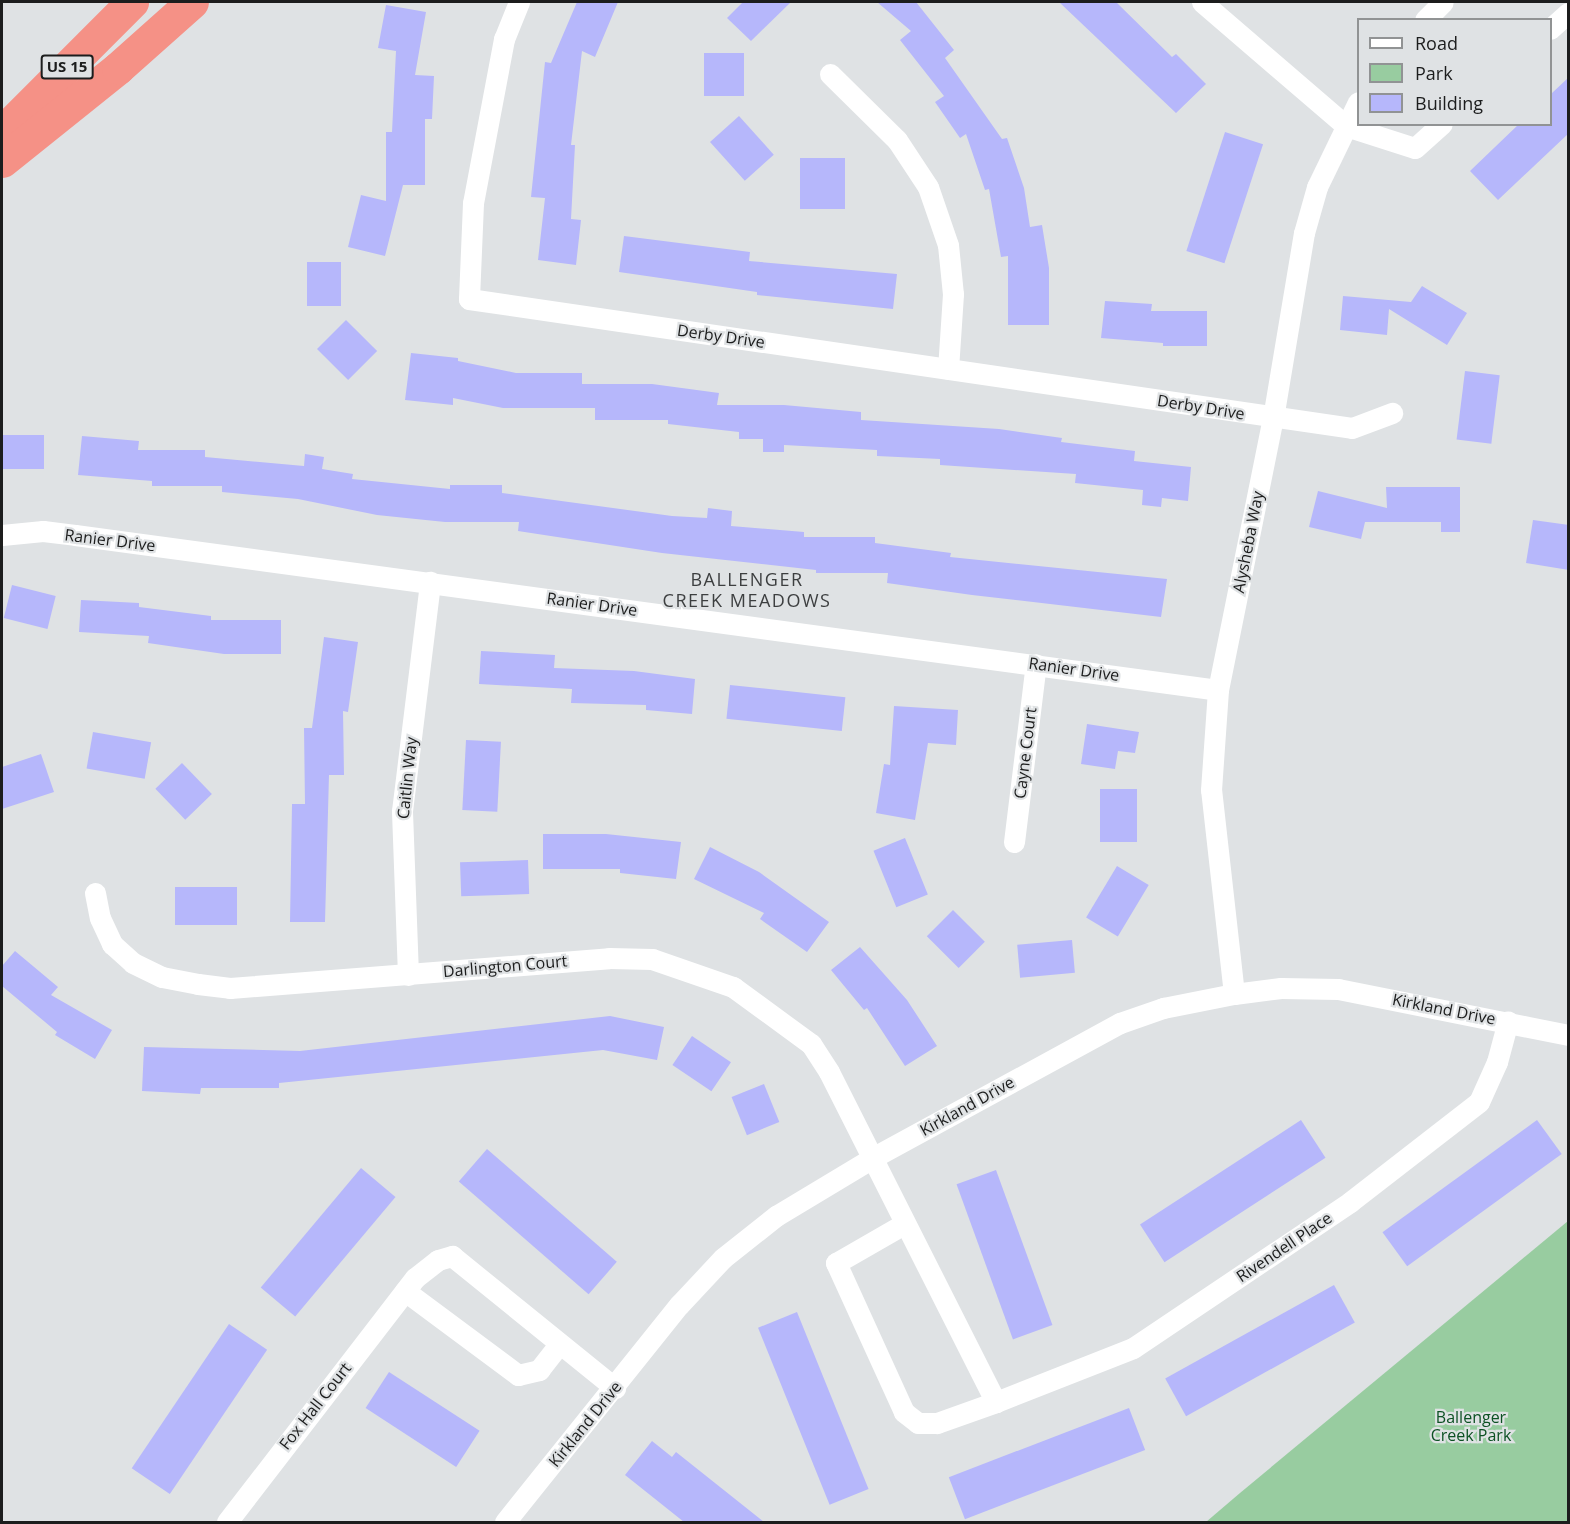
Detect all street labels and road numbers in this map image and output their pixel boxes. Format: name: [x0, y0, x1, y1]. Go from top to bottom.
road number: US 15: [40, 55, 94, 79]
street label: Derby Drive: [676, 320, 766, 352]
street label: Derby Drive: [1156, 391, 1246, 423]
street label: Alysheba Way: [1229, 490, 1267, 594]
street label: Ranier Drive: [63, 525, 157, 555]
street label: Ranier Drive: [545, 588, 639, 620]
street label: Ranier Drive: [1027, 653, 1121, 685]
street label: Cayne Court: [1010, 706, 1040, 800]
street label: Caitlin Way: [393, 736, 421, 820]
street label: Darlington Court: [442, 951, 568, 981]
street label: Kirkland Drive: [1391, 990, 1497, 1028]
street label: Kirkland Drive: [917, 1072, 1017, 1140]
street label: Rivendell Place: [1233, 1208, 1335, 1286]
street label: Fox Hall Court: [275, 1359, 355, 1453]
street label: Kirkland Drive: [545, 1377, 625, 1471]

